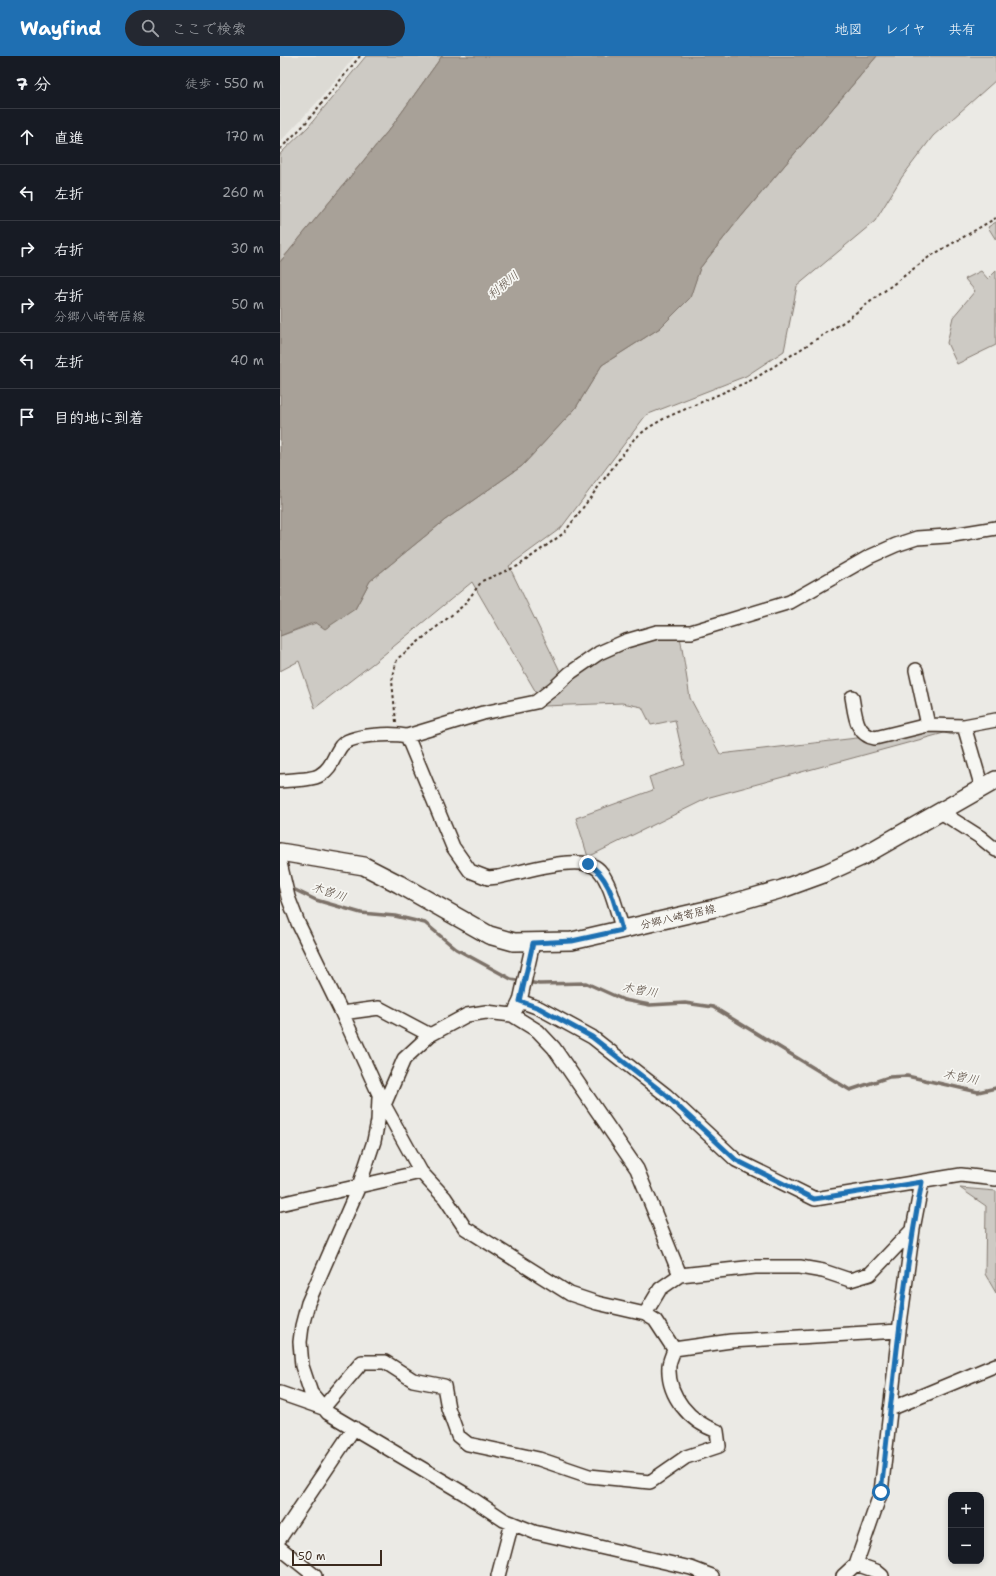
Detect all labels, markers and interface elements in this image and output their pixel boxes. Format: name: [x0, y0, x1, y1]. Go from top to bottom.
search box: [125, 10, 405, 46]
text: Wayfind: [20, 16, 101, 41]
icon: search: [139, 17, 161, 39]
text: ここで検索: [171, 19, 246, 39]
text: 地図: [835, 20, 863, 38]
text: レイヤ: [885, 20, 926, 38]
text: 共有: [948, 20, 976, 38]
text: 7 分: [16, 73, 51, 95]
text: 徒歩 · 550 m: [185, 75, 264, 92]
icon: ahead: [16, 126, 38, 148]
text: 直進: [54, 128, 84, 148]
text: 170 m: [226, 128, 264, 145]
icon: left: [16, 182, 38, 204]
text: 左折: [54, 184, 84, 204]
text: 260 m: [222, 184, 264, 201]
icon: right: [16, 238, 38, 260]
text: 右折: [54, 240, 84, 260]
text: 30 m: [230, 240, 264, 257]
water label: 利根川: [484, 267, 522, 303]
text: 右折: [54, 286, 84, 306]
icon: right: [16, 294, 38, 316]
text: 50 m: [231, 296, 264, 313]
text: 分郷八崎寄居線: [54, 308, 145, 325]
icon: left: [16, 350, 38, 372]
text: 左折: [54, 352, 84, 372]
text: 40 m: [230, 352, 264, 369]
icon: arrive: [16, 406, 38, 428]
text: 目的地に到着: [54, 408, 144, 428]
route end: [579, 855, 597, 873]
water label: 木曽川: [309, 879, 349, 905]
street label: 分郷八崎寄居線: [639, 901, 717, 933]
water label: 木曽川: [621, 979, 659, 1001]
water label: 木曽川: [942, 1066, 980, 1088]
route start: [872, 1483, 890, 1501]
map controls: [948, 1492, 984, 1564]
button: +: [948, 1492, 984, 1528]
button: −: [948, 1528, 984, 1564]
scale bar: [292, 1548, 382, 1567]
text: 50 m: [298, 1549, 326, 1564]

